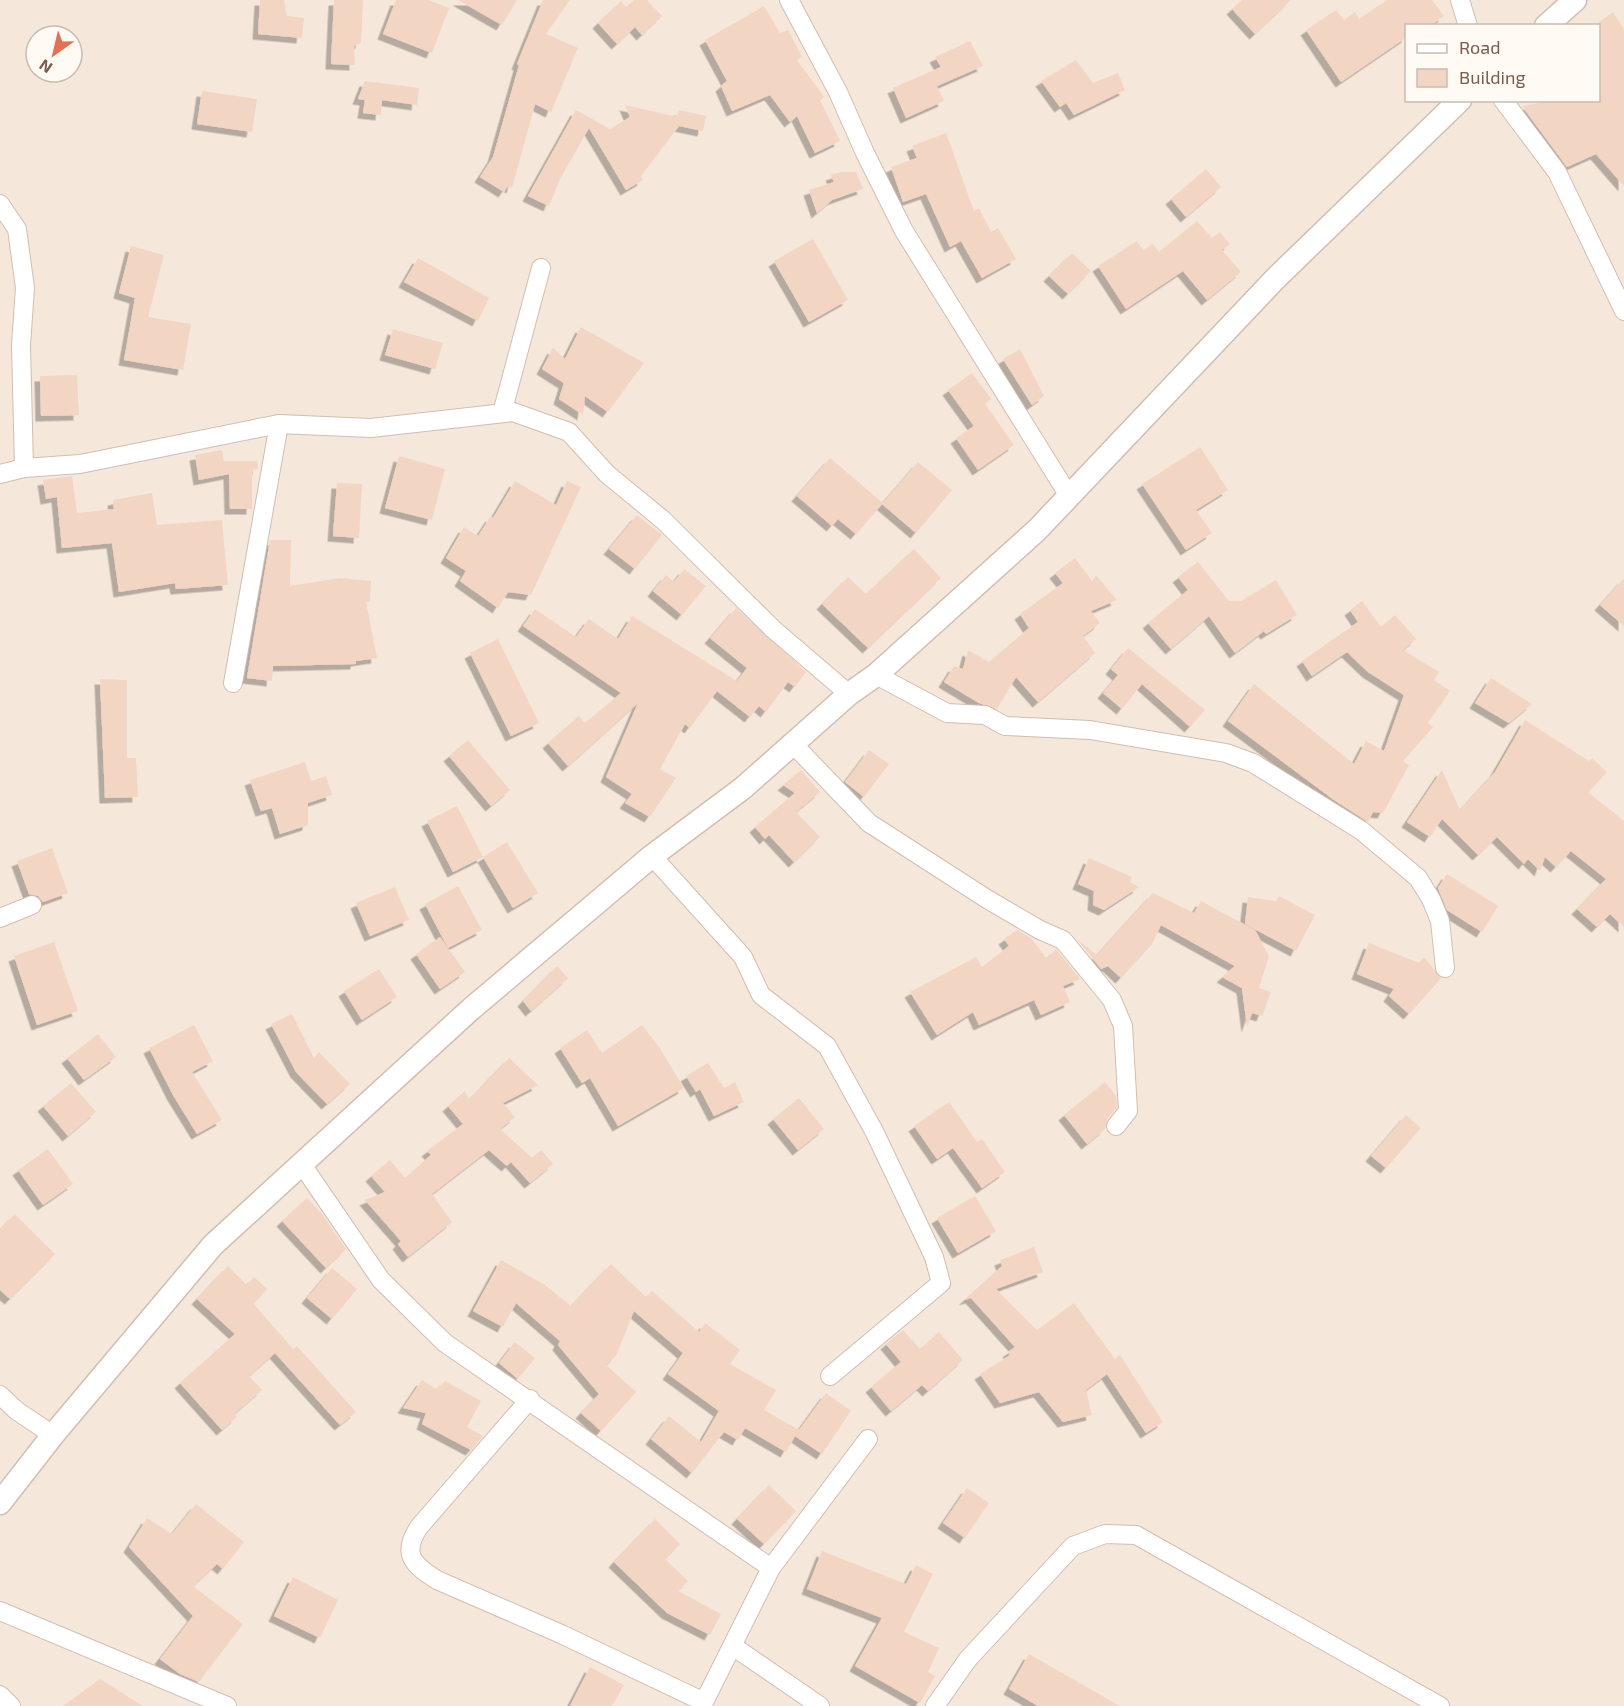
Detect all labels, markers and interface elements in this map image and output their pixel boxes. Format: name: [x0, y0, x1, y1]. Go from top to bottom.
north arrow: [24, 24, 84, 84]
legend: [1405, 24, 1600, 102]
text: Road: [1459, 36, 1500, 58]
text: N: [35, 56, 55, 78]
text: Building: [1459, 66, 1526, 88]

